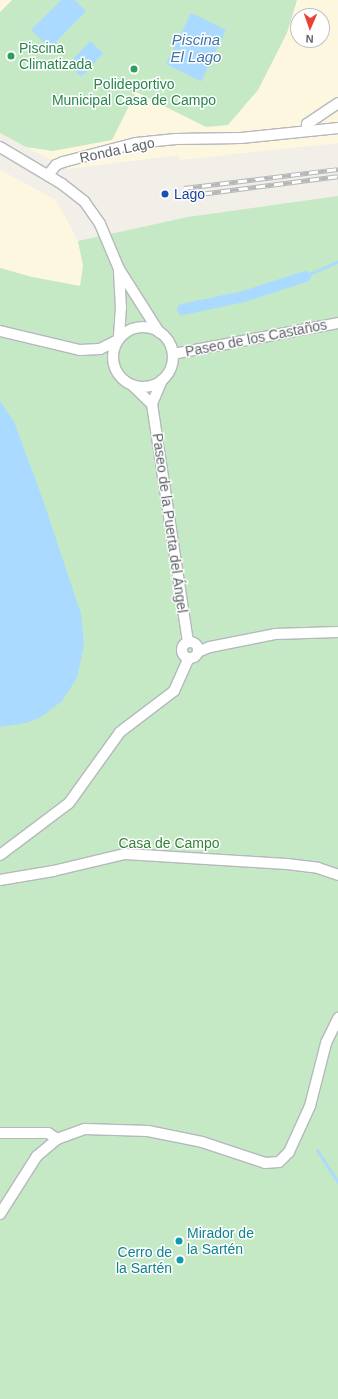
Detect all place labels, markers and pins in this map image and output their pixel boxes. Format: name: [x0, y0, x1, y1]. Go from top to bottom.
place label: Piscina Climatizada: [19, 40, 92, 72]
marker: Piscina Climatizada: [6, 51, 16, 61]
marker: Polideportivo Municipal Casa de Campo: [129, 64, 139, 74]
place label: Polideportivo Municipal Casa de Campo: [52, 76, 216, 108]
place label: Lago: [174, 186, 205, 202]
marker: Lago: [159, 188, 171, 200]
place label: Mirador de la Sartén: [187, 1225, 254, 1258]
marker: Mirador de la Sartén: [174, 1236, 184, 1246]
place label: Cerro de la Sartén: [116, 1244, 172, 1276]
marker: Cerro de la Sartén: [175, 1255, 185, 1265]

